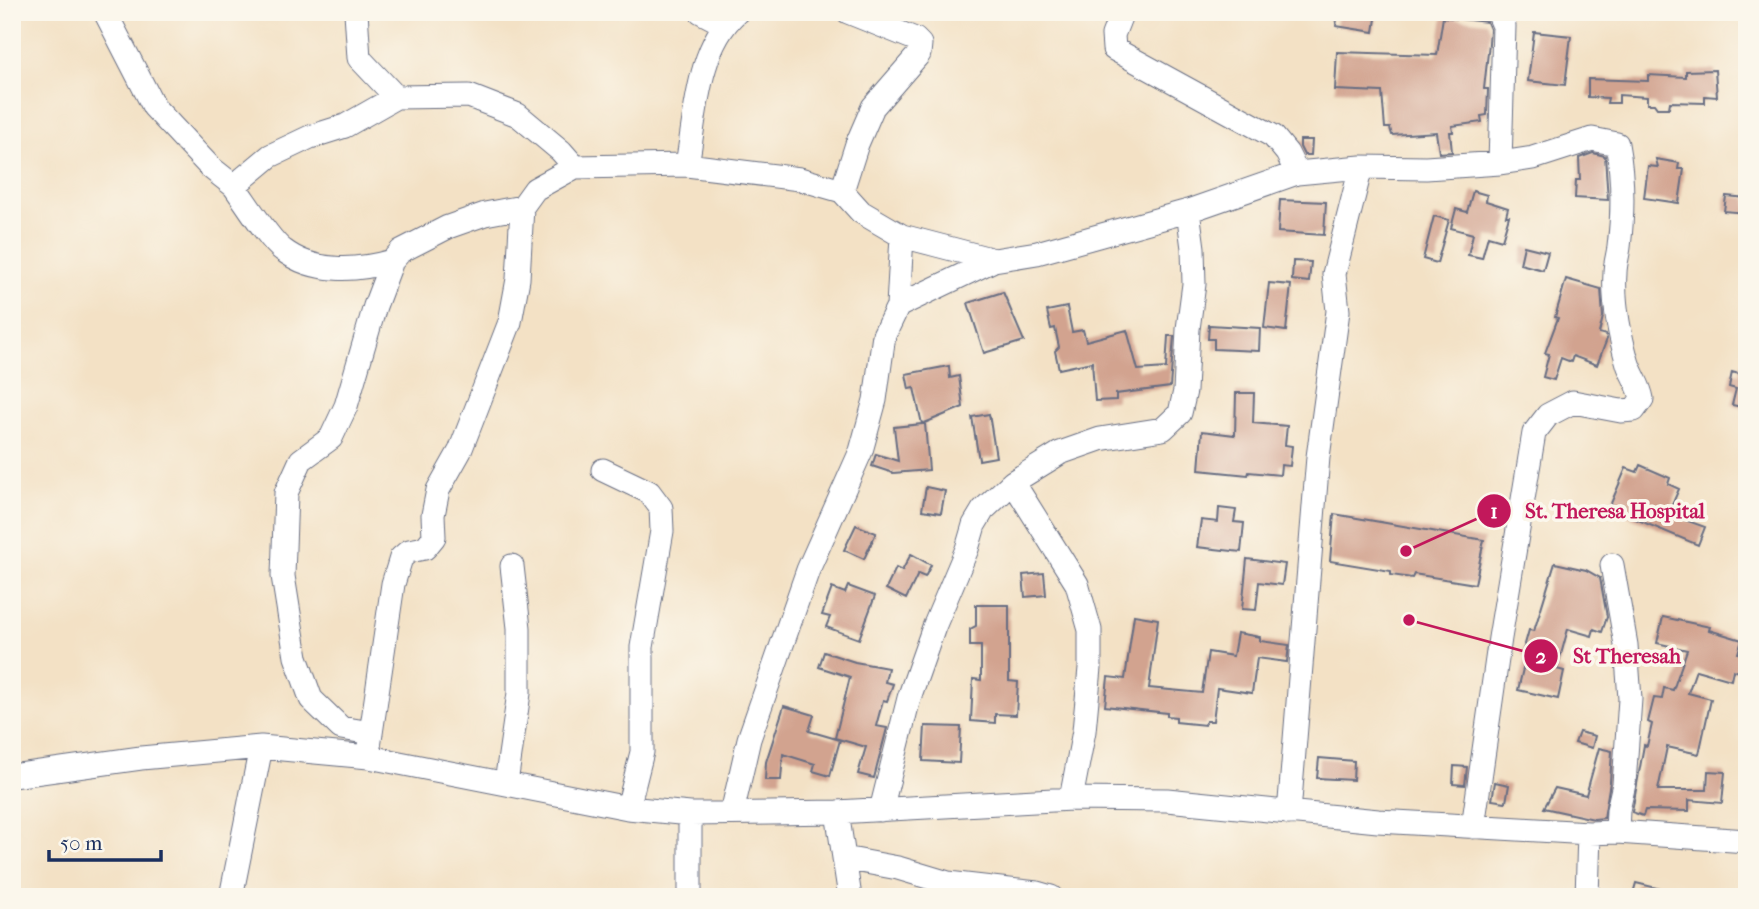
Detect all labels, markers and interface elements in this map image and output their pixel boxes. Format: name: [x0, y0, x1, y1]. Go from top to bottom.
callout: St. Theresa Hospital: [1476, 490, 1719, 532]
text: 1: [1490, 499, 1498, 523]
text: St. Theresa Hospital: [1525, 499, 1705, 523]
callout: St Theresah: [1524, 635, 1695, 677]
text: 2: [1536, 644, 1547, 668]
text: St Theresah: [1573, 644, 1681, 668]
scale bar: [49, 818, 161, 862]
text: 50 m: [60, 831, 103, 855]

